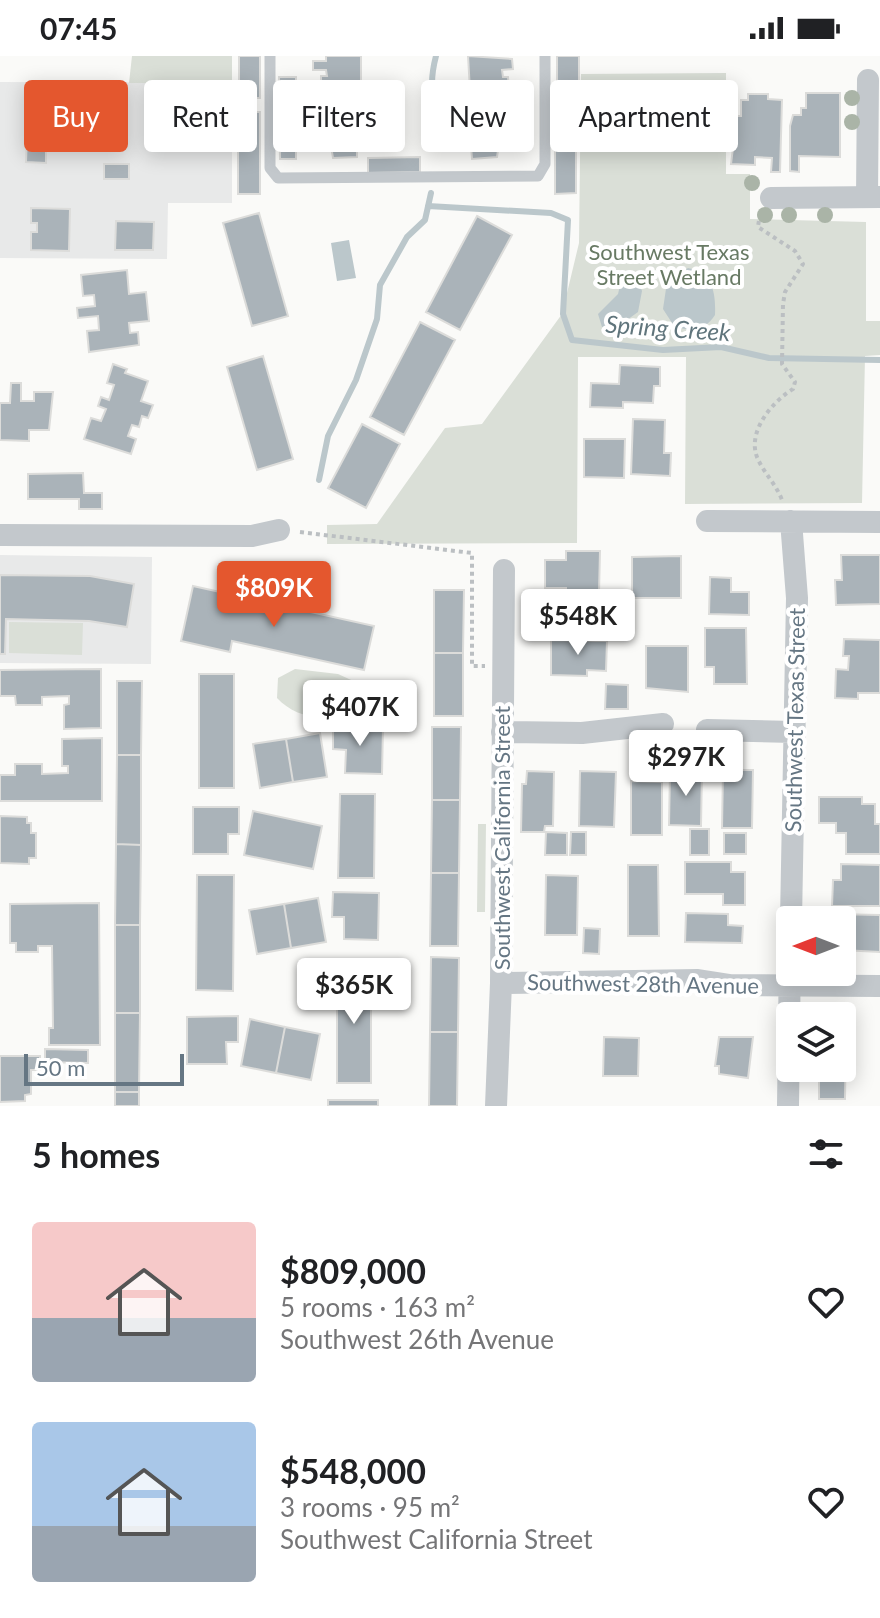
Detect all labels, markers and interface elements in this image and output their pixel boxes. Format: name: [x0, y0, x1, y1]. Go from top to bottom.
text: 07:45: [40, 10, 117, 46]
chip: Buy: [24, 80, 128, 152]
chip: Rent: [144, 80, 257, 152]
chip: Filters: [273, 80, 405, 152]
chip: New: [421, 80, 534, 152]
chip: Apartment: [550, 80, 738, 152]
park label: Southwest Texas Street Wetland: [588, 238, 750, 290]
water label: Spring Creek: [605, 309, 732, 346]
pin: $809K: [218, 561, 330, 629]
text: $809K: [235, 571, 313, 603]
pin: $548K: [522, 589, 634, 657]
text: $548K: [539, 599, 617, 631]
street label: Southwest Texas Street: [779, 607, 810, 833]
pin: $407K: [304, 680, 416, 748]
text: $407K: [321, 690, 399, 722]
street label: Southwest California Street: [488, 706, 515, 970]
pin: $297K: [630, 730, 742, 798]
text: $297K: [647, 740, 725, 772]
north arrow: [776, 906, 856, 986]
map controls: [776, 906, 856, 1082]
pin: $365K: [298, 958, 410, 1026]
text: $365K: [315, 968, 393, 1000]
street label: Southwest 28th Avenue: [527, 968, 759, 999]
button: layers: [776, 1002, 856, 1082]
scale bar: [24, 1050, 184, 1086]
text: 50 m: [36, 1054, 85, 1081]
icon: filters: [804, 1132, 848, 1176]
text: 5 homes: [32, 1134, 160, 1175]
text: $809,000: [280, 1250, 426, 1291]
icon: home: [96, 1254, 192, 1350]
icon: heart: [804, 1280, 848, 1324]
text: 5 rooms · 163 m²: [280, 1291, 475, 1323]
text: Southwest 26th Avenue: [280, 1323, 554, 1355]
text: $548,000: [280, 1450, 426, 1491]
icon: home: [96, 1454, 192, 1550]
icon: heart: [804, 1480, 848, 1524]
text: 3 rooms · 95 m²: [280, 1491, 460, 1523]
text: Southwest California Street: [280, 1523, 593, 1555]

